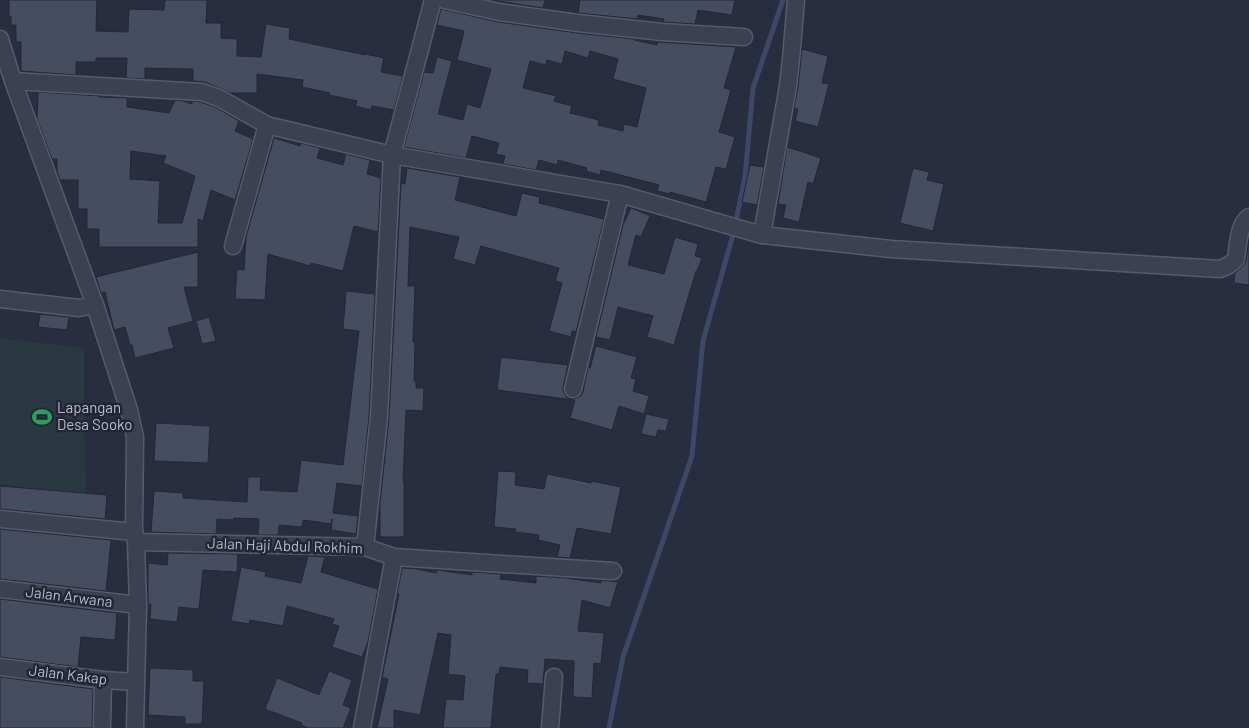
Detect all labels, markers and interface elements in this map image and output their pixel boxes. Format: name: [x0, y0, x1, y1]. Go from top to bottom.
place label: Lapangan Desa Sooko: [57, 398, 133, 433]
sports icon: Lapangan Desa Sooko: [31, 406, 53, 428]
street label: Jalan Haji Abdul Rokhim: [207, 533, 363, 557]
street label: Jalan Arwana: [25, 582, 114, 610]
street label: Jalan Kakap: [28, 660, 108, 688]

